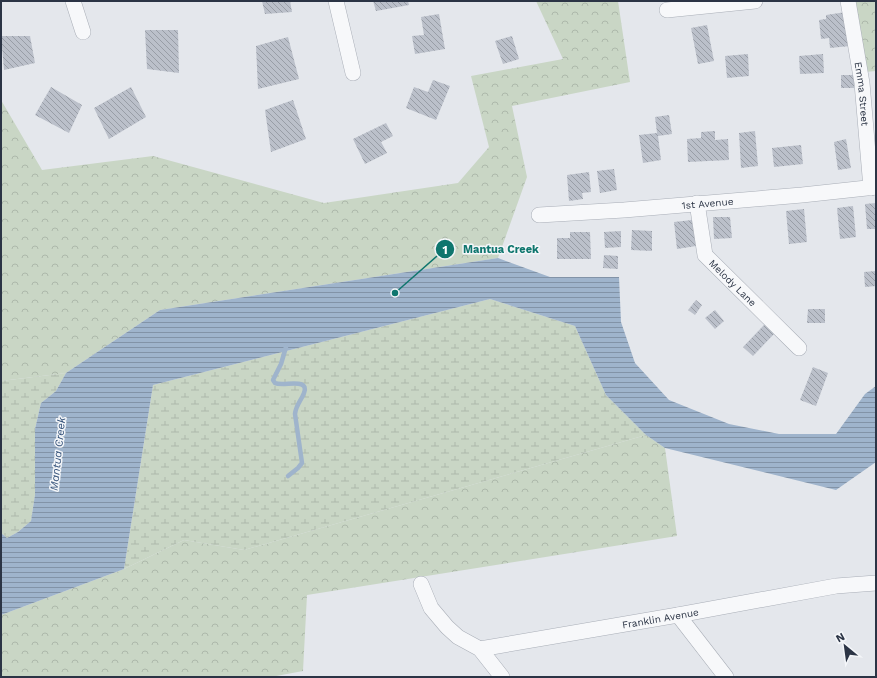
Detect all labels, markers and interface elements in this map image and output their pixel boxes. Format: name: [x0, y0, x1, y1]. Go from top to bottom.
street label: Emma Street: [853, 61, 871, 127]
street label: 1st Avenue: [681, 195, 734, 211]
callout: Mantua Creek: [435, 238, 547, 261]
text: 1: [442, 243, 448, 257]
text: Mantua Creek: [463, 243, 539, 256]
street label: Melody Lane: [707, 257, 759, 308]
water label: Mantua Creek: [48, 416, 68, 491]
street label: Franklin Avenue: [621, 606, 700, 630]
north arrow: [825, 626, 865, 666]
text: N: [834, 630, 847, 645]

